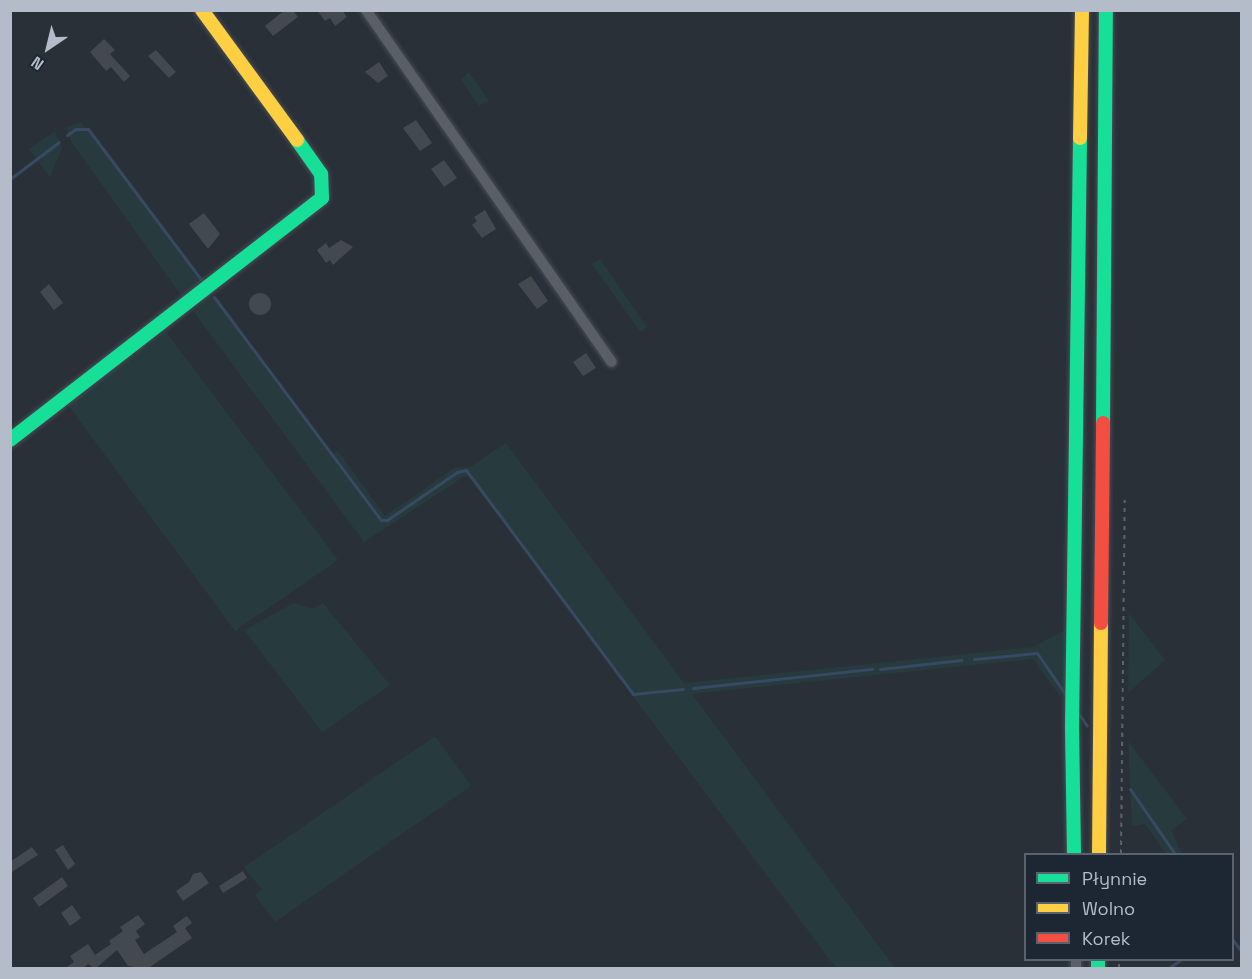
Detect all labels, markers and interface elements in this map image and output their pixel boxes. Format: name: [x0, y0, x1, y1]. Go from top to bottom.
north arrow: [18, 18, 78, 78]
text: N: [27, 51, 48, 75]
legend: [1024, 853, 1234, 961]
text: Płynnie: [1082, 867, 1147, 890]
text: Wolno: [1082, 897, 1135, 920]
text: Korek: [1082, 927, 1131, 950]

